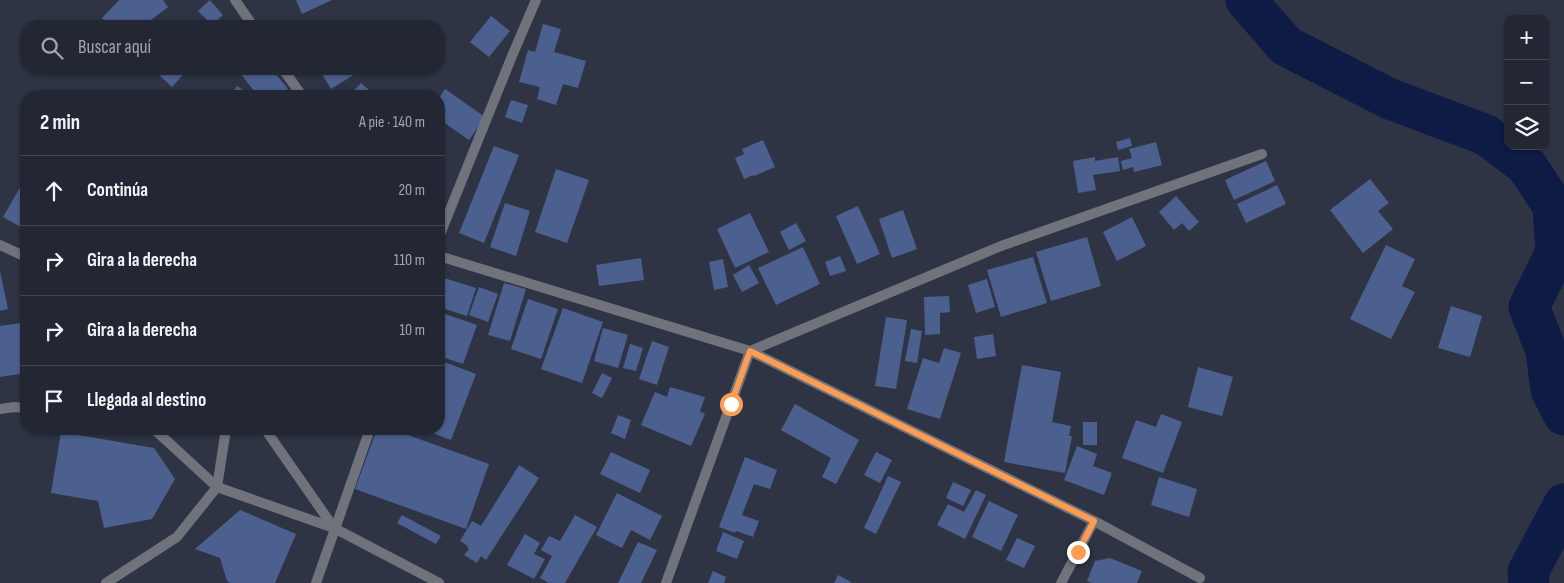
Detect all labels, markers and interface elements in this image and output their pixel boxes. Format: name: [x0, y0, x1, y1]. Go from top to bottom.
map controls: [1504, 15, 1549, 150]
button: +: [1504, 15, 1549, 60]
search box: [20, 20, 445, 75]
icon: search: [38, 34, 66, 62]
text: Buscar aquí: [78, 36, 151, 59]
button: −: [1504, 60, 1549, 105]
button: layers: [1504, 105, 1549, 150]
text: 2 min: [40, 110, 80, 135]
text: A pie · 140 m: [359, 113, 425, 132]
icon: ahead: [40, 177, 68, 205]
text: Continúa: [87, 179, 148, 202]
text: 20 m: [398, 181, 425, 200]
icon: right: [40, 247, 68, 275]
text: Gira a la derecha: [87, 249, 197, 272]
text: 110 m: [394, 251, 425, 270]
icon: right: [40, 317, 68, 345]
text: Gira a la derecha: [87, 319, 197, 342]
text: 10 m: [399, 321, 425, 340]
icon: arrive: [40, 387, 68, 415]
text: Llegada al destino: [87, 389, 206, 412]
route start: [720, 393, 743, 416]
route end: [1067, 541, 1090, 564]

